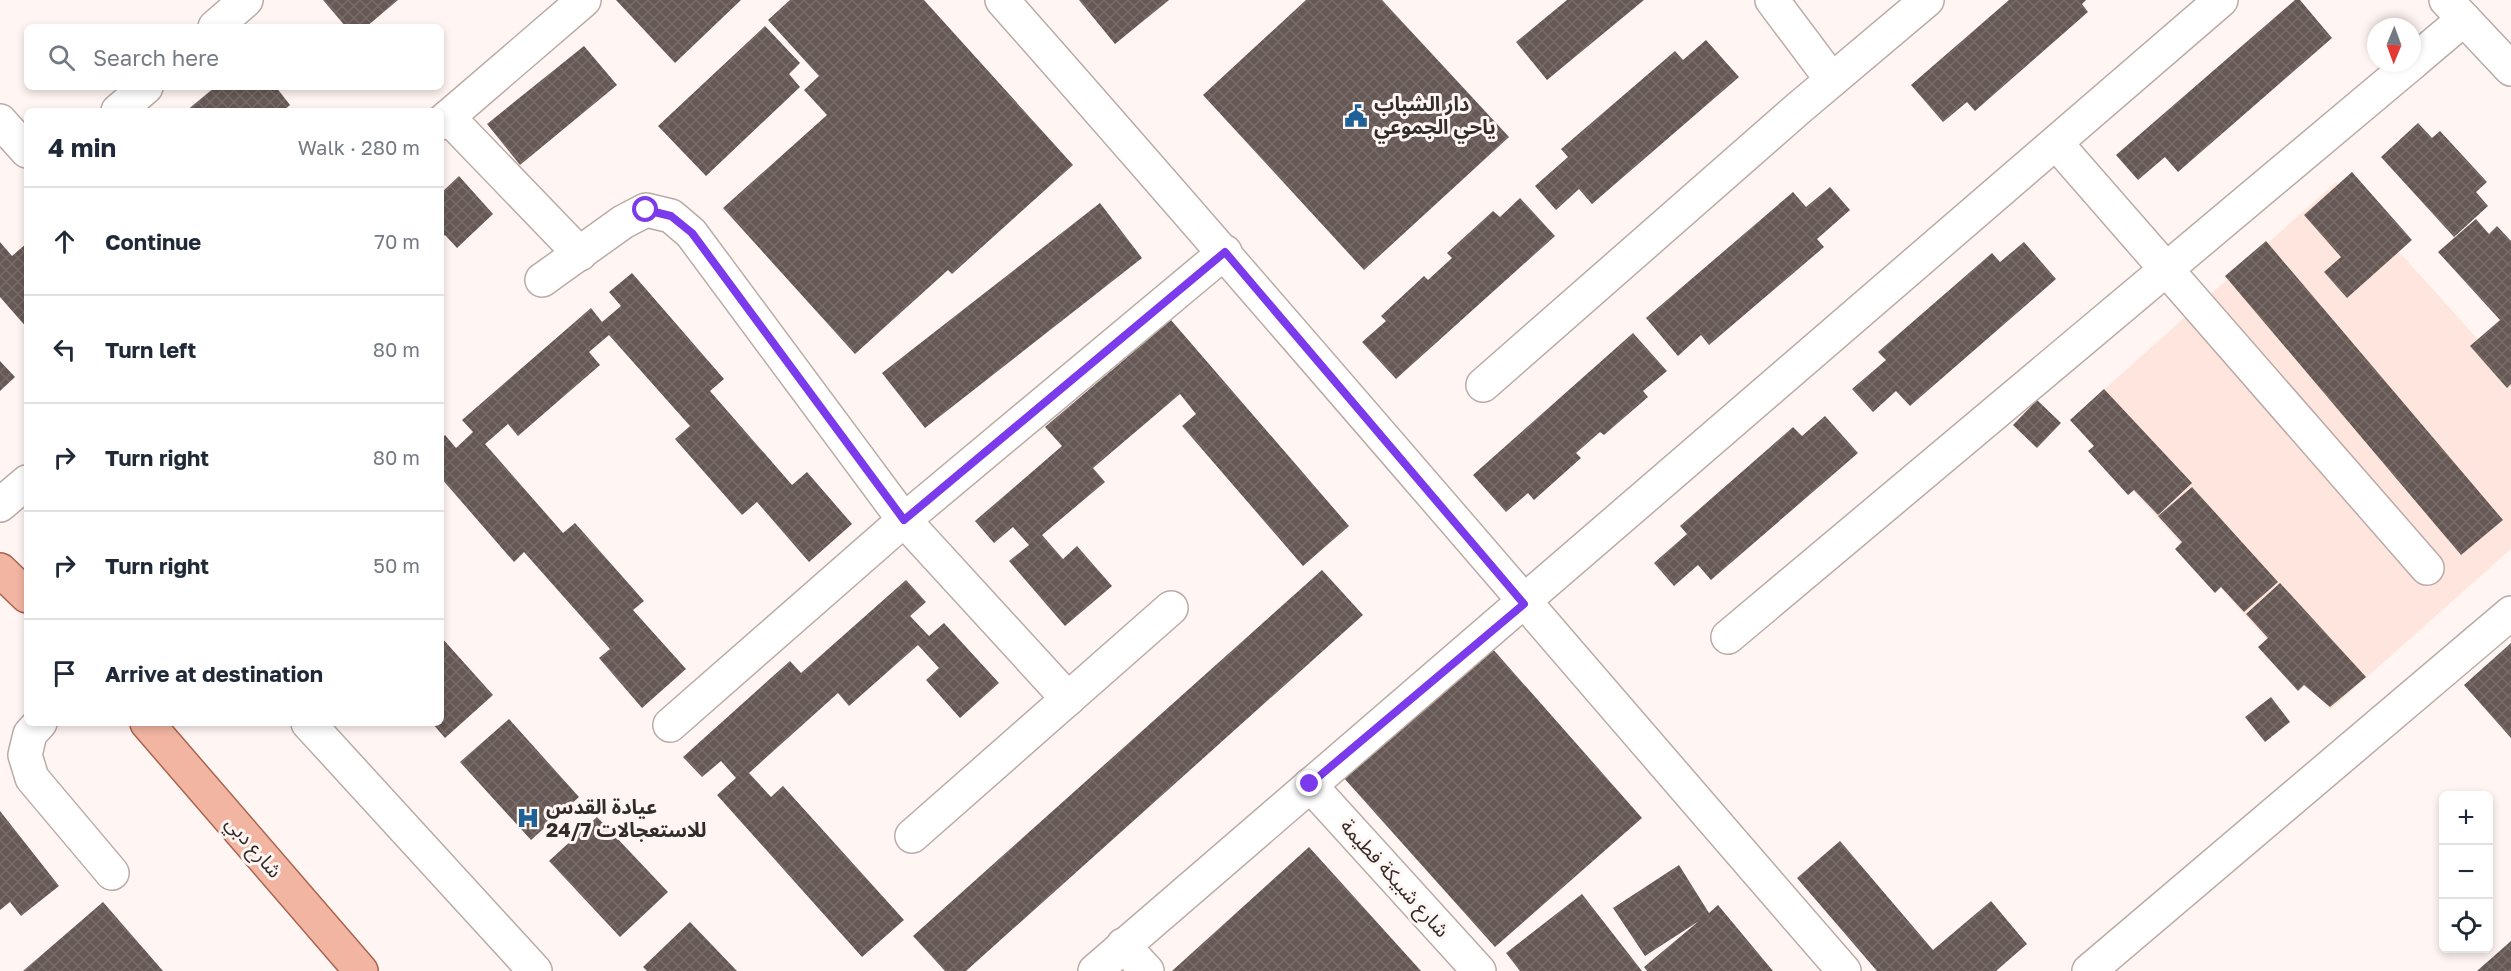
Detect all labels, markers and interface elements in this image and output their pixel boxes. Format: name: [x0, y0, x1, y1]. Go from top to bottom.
north arrow: [2367, 18, 2421, 72]
search box: [24, 24, 444, 90]
icon: search: [45, 41, 78, 74]
text: Search here: [93, 44, 219, 71]
place label: دار الشباب ياحي الجموعي: [1374, 91, 1496, 144]
public building icon: دار الشباب ياحي الجموعي: [1343, 103, 1369, 129]
text: 4 min: [48, 132, 116, 163]
text: Walk · 280 m: [298, 135, 420, 159]
route start: [632, 196, 658, 222]
icon: ahead: [48, 225, 81, 258]
text: Continue: [105, 228, 201, 255]
text: 70 m: [374, 229, 420, 253]
icon: left: [48, 333, 81, 366]
text: Turn left: [105, 336, 196, 363]
text: 80 m: [373, 337, 420, 361]
icon: right: [48, 441, 81, 474]
text: Turn right: [105, 444, 209, 471]
text: 80 m: [373, 445, 420, 469]
icon: right: [48, 549, 81, 582]
text: Turn right: [105, 552, 209, 579]
text: 50 m: [373, 553, 420, 577]
icon: arrive: [48, 657, 81, 690]
text: Arrive at destination: [105, 660, 323, 687]
route end: [1296, 770, 1322, 796]
map controls: [2439, 791, 2493, 953]
button: +: [2439, 791, 2493, 845]
place label: عيادة القدس للاستعجالات 24/7: [546, 794, 707, 842]
hospital icon: عيادة القدس للاستعجالات 24/7: [515, 805, 541, 831]
street label: شارع دبي: [218, 811, 288, 885]
street label: شارع شبيكة فطيمة: [1333, 813, 1455, 944]
button: −: [2439, 845, 2493, 899]
button: locate: [2439, 899, 2493, 953]

